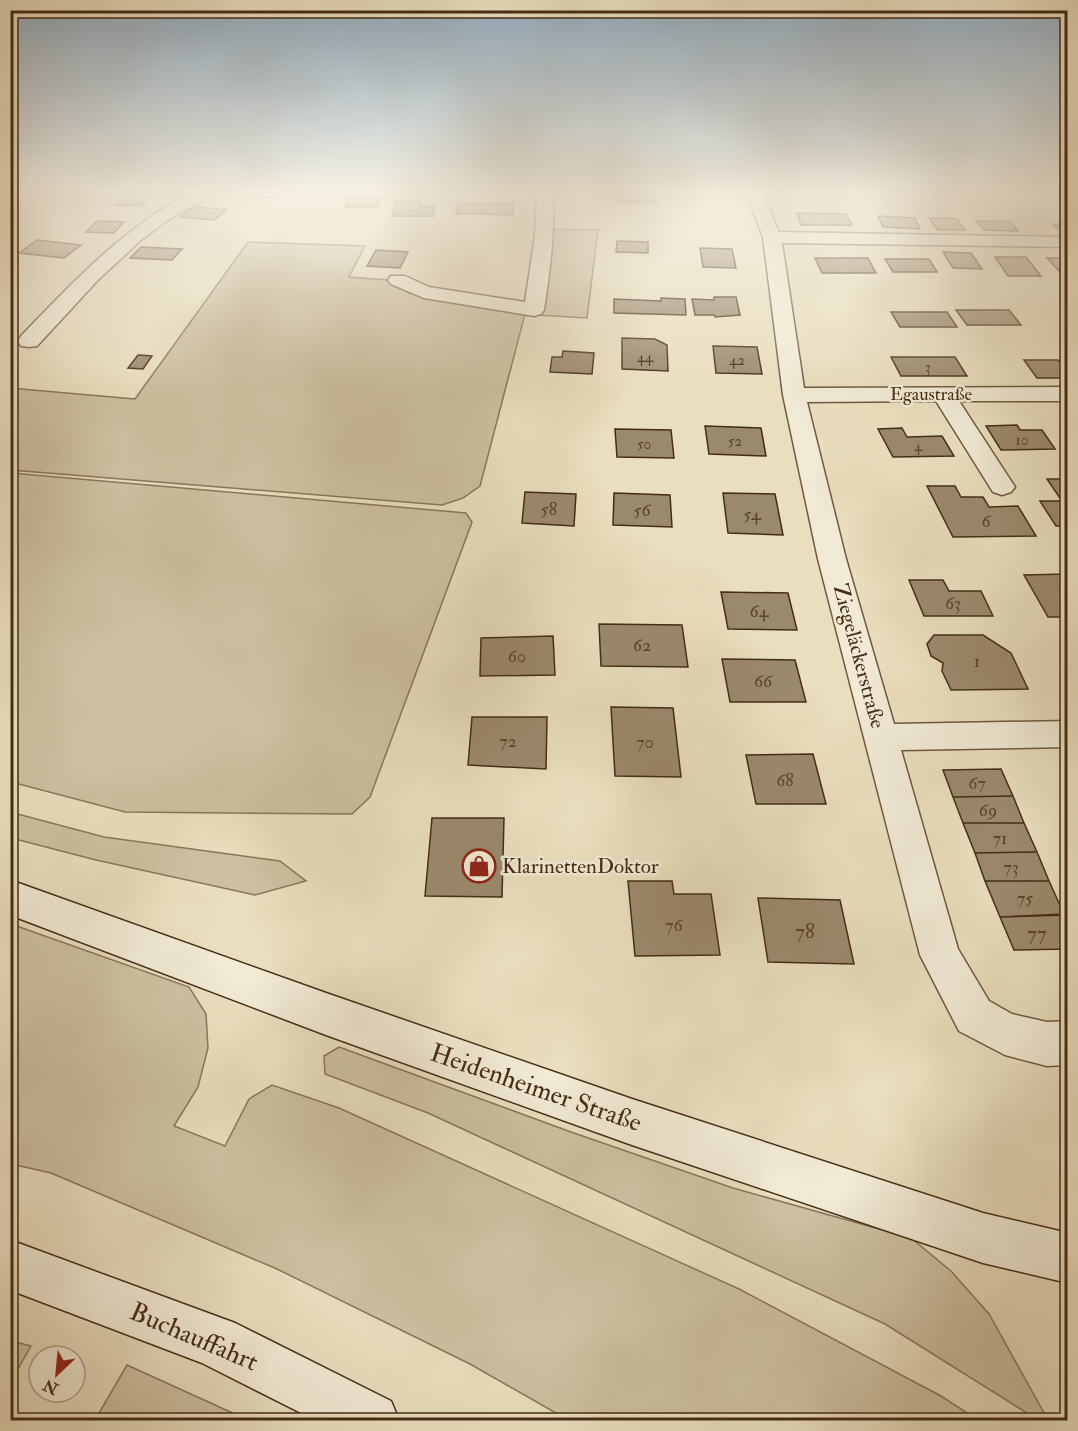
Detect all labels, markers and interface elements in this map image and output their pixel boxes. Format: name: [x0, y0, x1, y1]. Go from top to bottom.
house number: 44: [637, 348, 654, 367]
house number: 42: [729, 351, 745, 370]
house number: 3: [925, 358, 931, 377]
street label: Egaustraße: [890, 383, 972, 406]
house number: 10: [1016, 431, 1028, 450]
house number: 52: [728, 432, 742, 451]
house number: 50: [637, 435, 651, 454]
house number: 4: [914, 437, 923, 456]
house number: 58: [541, 498, 557, 521]
house number: 56: [634, 499, 651, 522]
house number: 54: [743, 503, 762, 526]
house number: 6: [981, 510, 991, 533]
street label: Ziegeläckerstraße: [827, 581, 891, 731]
house number: 63: [945, 592, 961, 615]
house number: 64: [750, 600, 770, 623]
house number: 62: [633, 634, 651, 657]
house number: 60: [508, 645, 526, 668]
house number: 1: [974, 650, 980, 673]
house number: 66: [754, 670, 773, 693]
house number: 72: [499, 730, 517, 753]
house number: 70: [636, 731, 654, 754]
house number: 68: [776, 769, 794, 792]
house number: 67: [968, 772, 986, 795]
house number: 69: [979, 799, 997, 822]
house number: 71: [993, 827, 1007, 850]
shop icon: KlarinettenDoktor: [461, 848, 497, 884]
place label: KlarinettenDoktor: [502, 853, 659, 880]
house number: 73: [1003, 856, 1019, 879]
house number: 75: [1017, 887, 1033, 910]
house number: 76: [665, 914, 684, 937]
house number: 78: [795, 918, 815, 945]
house number: 77: [1027, 920, 1047, 947]
street label: Heidenheimer Straße: [426, 1037, 646, 1139]
street label: Buchauffahrt: [125, 1296, 263, 1378]
north arrow: [27, 1344, 87, 1404]
text: N: [39, 1374, 63, 1399]

